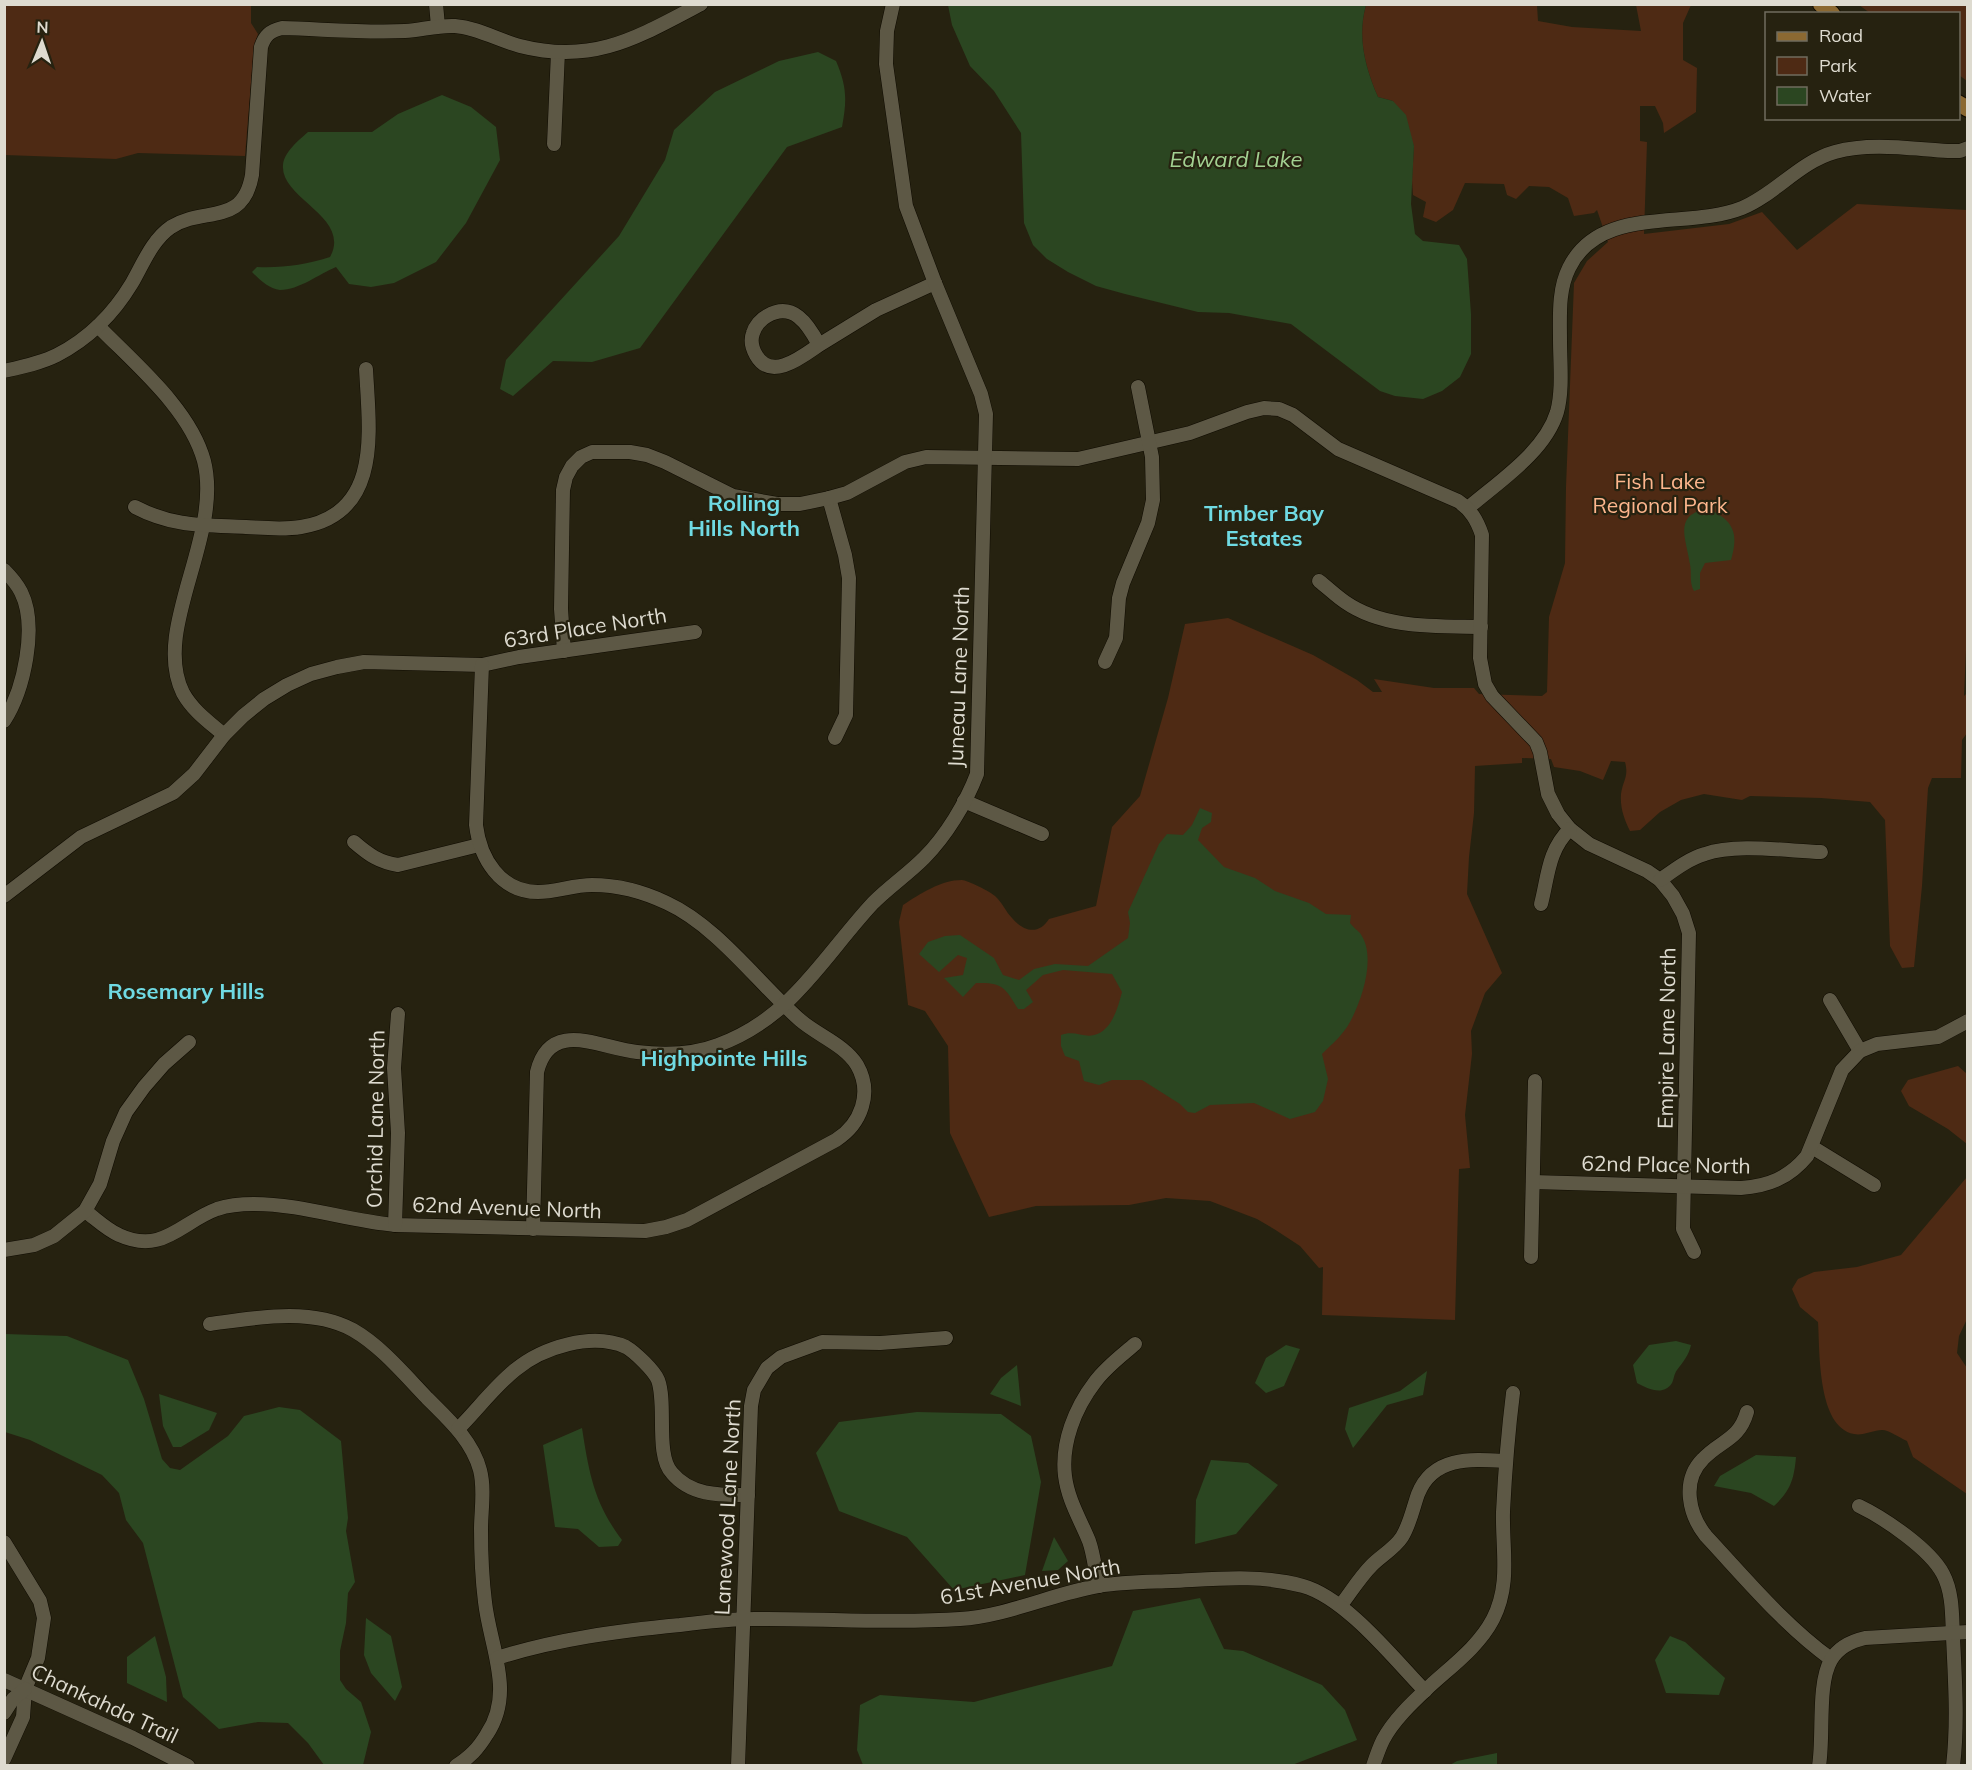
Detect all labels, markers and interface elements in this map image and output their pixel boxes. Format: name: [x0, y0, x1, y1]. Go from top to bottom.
north arrow: [12, 12, 72, 72]
legend: [1765, 12, 1960, 120]
text: N: [36, 17, 49, 37]
text: Road: [1819, 24, 1863, 47]
text: Park: [1819, 54, 1858, 77]
text: Water: [1819, 84, 1872, 107]
water label: Edward Lake: [1169, 145, 1303, 173]
park label: Fish Lake Regional Park: [1593, 468, 1728, 518]
district label: Rolling Hills North: [688, 489, 800, 542]
district label: Timber Bay Estates: [1204, 499, 1324, 552]
street label: Juneau Lane North: [942, 586, 974, 768]
street label: 63rd Place North: [502, 601, 668, 653]
street label: Empire Lane North: [1651, 947, 1681, 1129]
district label: Rosemary Hills: [107, 977, 265, 1005]
street label: Orchid Lane North: [360, 1030, 390, 1208]
district label: Highpointe Hills: [641, 1044, 807, 1072]
street label: 62nd Place North: [1581, 1150, 1751, 1178]
street label: 62nd Avenue North: [412, 1191, 602, 1223]
street label: Lanewood Lane North: [708, 1398, 746, 1616]
street label: 61st Avenue North: [938, 1552, 1122, 1610]
street label: Chankahda Trail: [27, 1658, 183, 1748]

